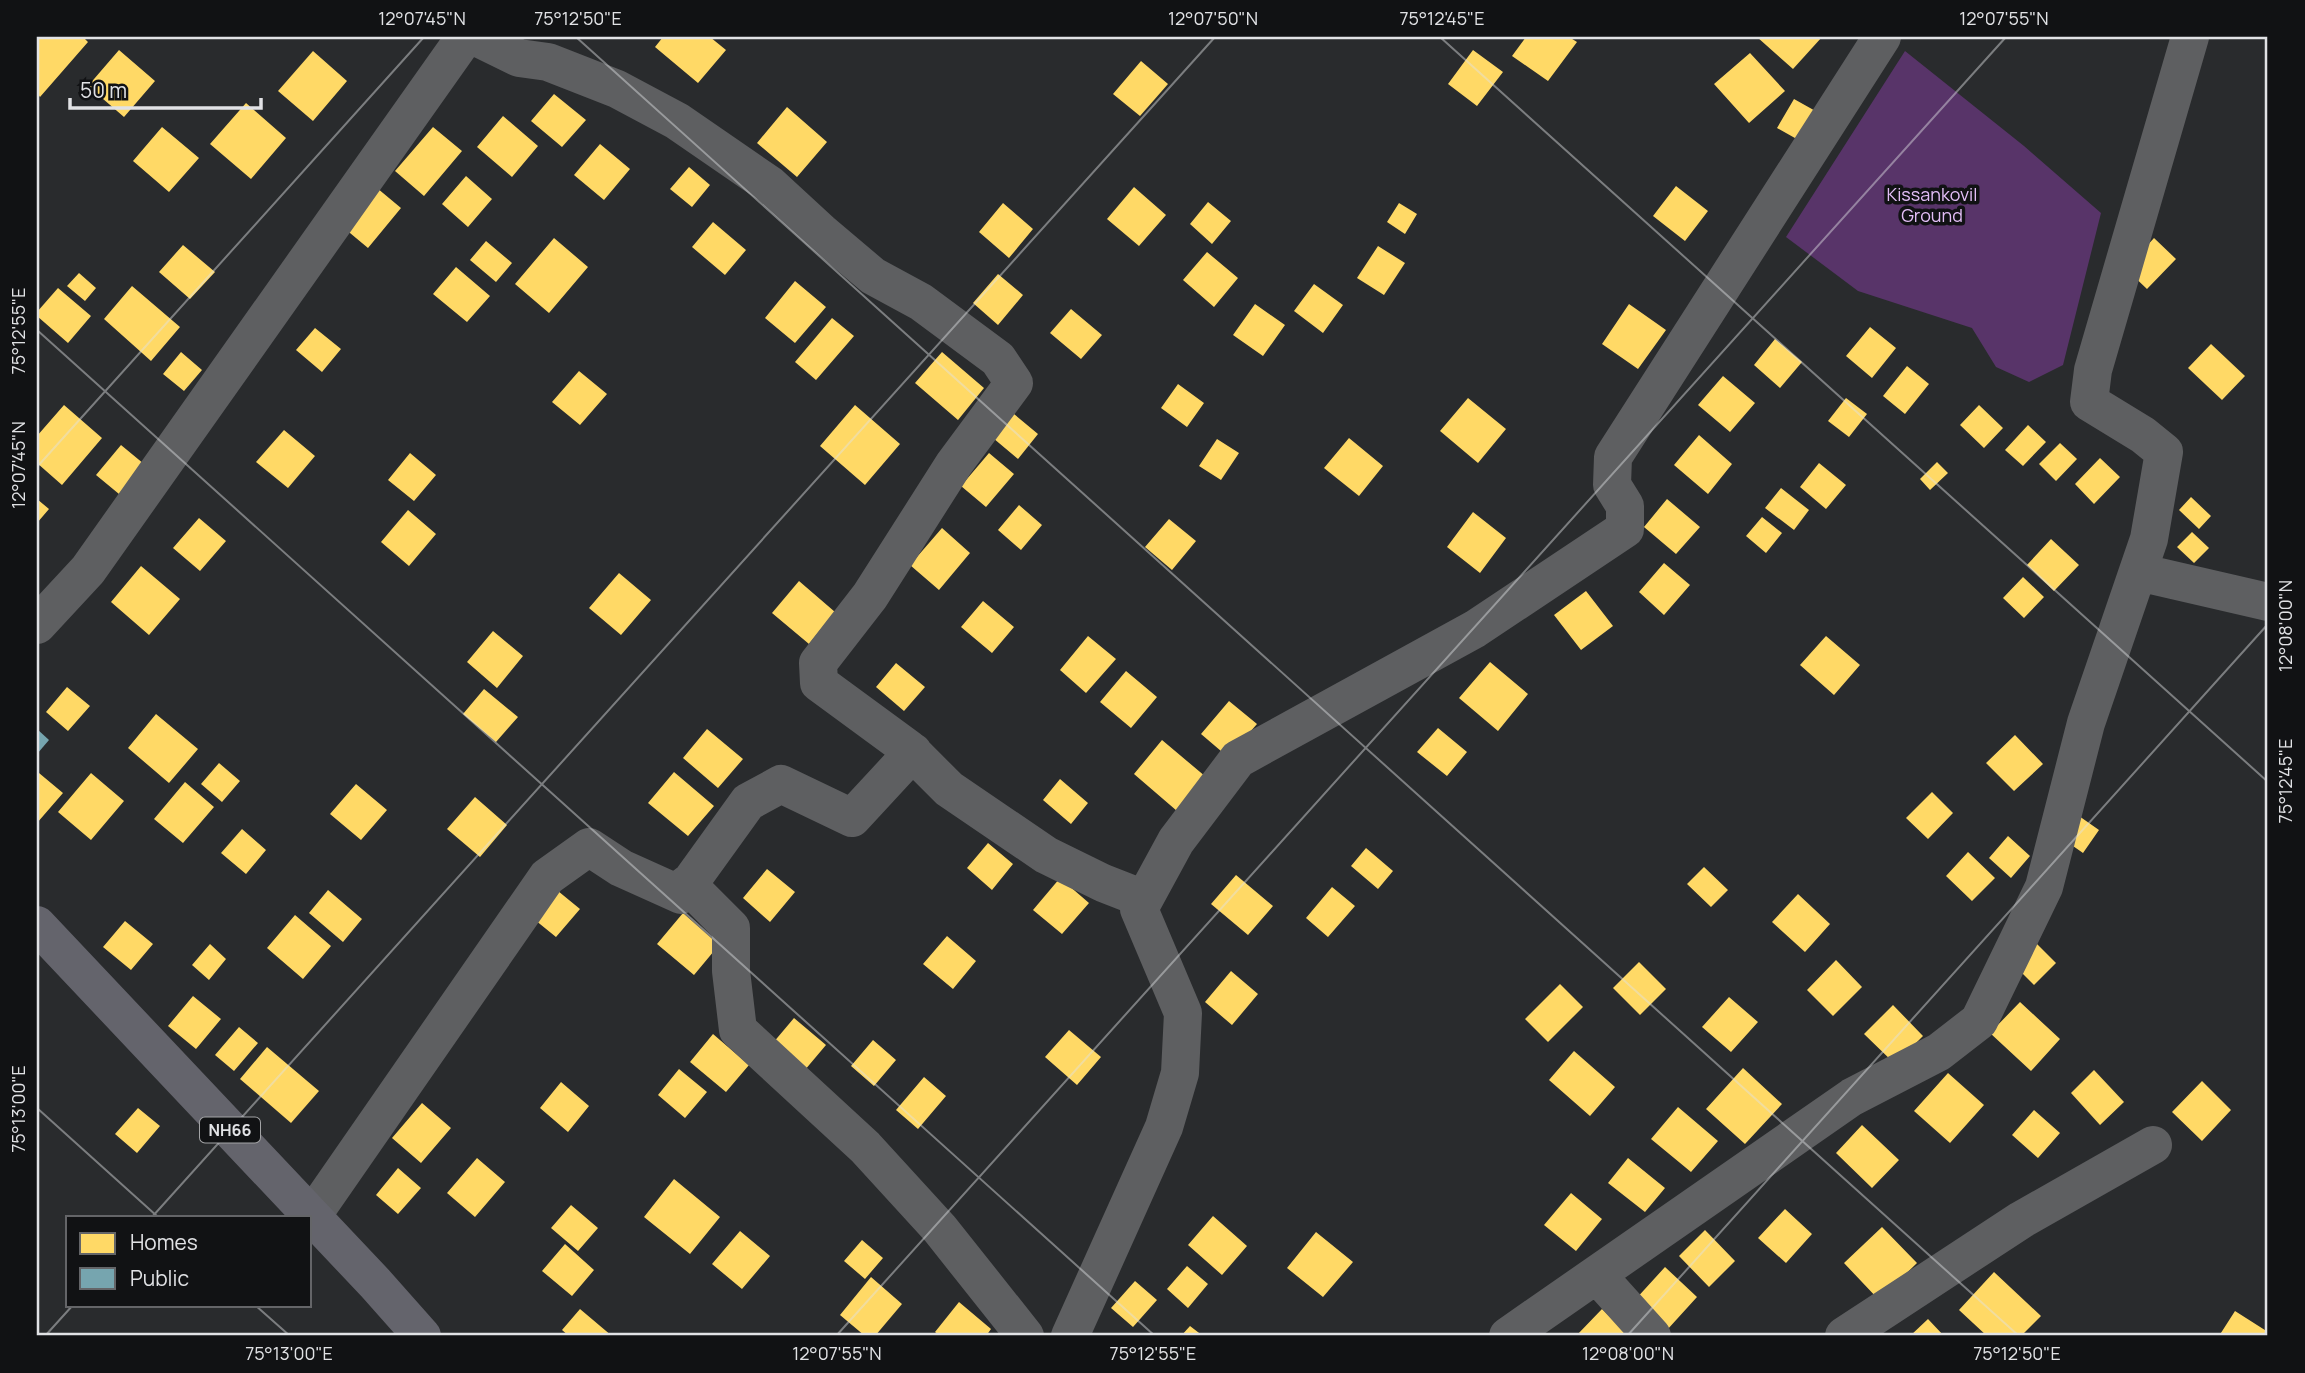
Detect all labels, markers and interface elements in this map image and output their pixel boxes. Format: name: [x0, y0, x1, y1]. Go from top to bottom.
text: 12°07'45"N: [378, 6, 466, 30]
text: 75°12'50"E: [534, 6, 622, 30]
text: 12°07'50"N: [1168, 6, 1258, 30]
text: 75°12'45"E: [1400, 6, 1484, 30]
text: 12°07'55"N: [1959, 6, 2049, 30]
scale bar: [70, 66, 261, 110]
text: 50 m: [80, 76, 127, 104]
park label: Kissankovil Ground: [1886, 182, 1978, 227]
text: 75°12'55"E: [6, 288, 30, 374]
text: 12°07'45"N: [6, 421, 30, 509]
text: 12°08'00"N: [2273, 580, 2297, 672]
text: 75°12'45"E: [2273, 739, 2297, 823]
text: 75°13'00"E: [6, 1065, 30, 1153]
road number: NH66: [200, 1118, 260, 1142]
legend: [66, 1216, 312, 1306]
text: Homes: [130, 1228, 198, 1256]
text: Public: [130, 1264, 189, 1292]
text: 75°13'00"E: [245, 1341, 333, 1365]
text: 12°07'55"N: [792, 1341, 882, 1365]
text: 75°12'55"E: [1110, 1341, 1196, 1365]
text: 12°08'00"N: [1582, 1341, 1674, 1365]
text: 75°12'50"E: [1973, 1341, 2061, 1365]

